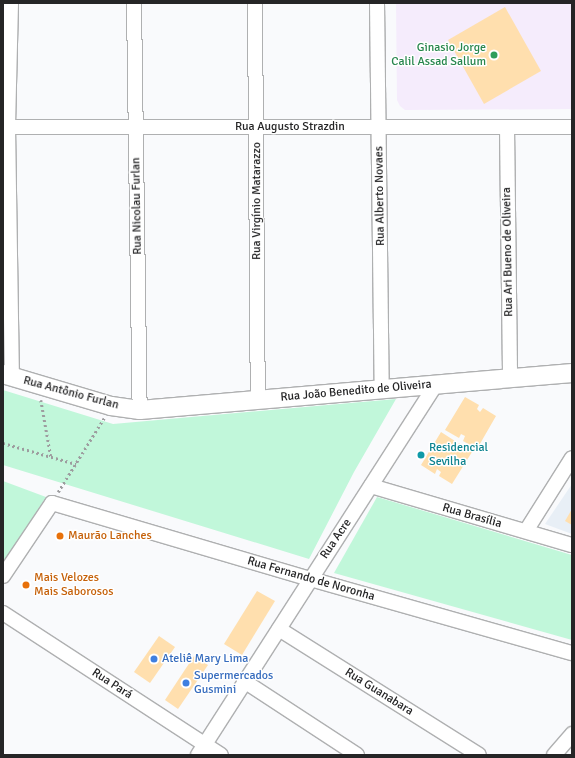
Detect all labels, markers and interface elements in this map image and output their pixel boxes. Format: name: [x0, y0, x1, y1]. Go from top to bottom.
place label: Ginasio Jorge Calil Assad Sallum: [391, 41, 486, 69]
marker: Ginasio Jorge Calil Assad Sallum: [489, 50, 499, 60]
street label: Rua Augusto Strazdin: [235, 120, 345, 134]
street label: Rua Virgínio Matarazzo: [250, 142, 264, 260]
street label: Rua Alberto Novaes: [372, 146, 388, 246]
street label: Rua Nicolau Furlan: [129, 157, 145, 255]
street label: Rua Ari Bueno de Oliveira: [500, 187, 516, 317]
street label: Rua Antônio Furlan: [22, 373, 120, 413]
street label: Rua João Benedito de Oliveira: [280, 377, 432, 405]
place label: Residencial Sevilha: [429, 441, 488, 469]
marker: Residencial Sevilha: [416, 450, 426, 460]
street label: Rua Brasília: [441, 501, 503, 531]
street label: Rua Acre: [317, 516, 355, 562]
place label: Maurão Lanches: [68, 529, 152, 543]
marker: Maurão Lanches: [55, 531, 65, 541]
street label: Rua Fernando de Noronha: [246, 554, 376, 604]
place label: Mais Velozes Mais Saborosos: [34, 571, 113, 599]
marker: Mais Velozes Mais Saborosos: [21, 580, 31, 590]
place label: Ateliê Mary Lima: [162, 652, 248, 666]
marker: Ateliê Mary Lima: [149, 654, 159, 664]
street label: Rua Guanabara: [342, 665, 416, 719]
street label: Rua Pará: [89, 666, 135, 702]
place label: Supermercados Gusmini: [194, 669, 273, 697]
marker: Supermercados Gusmini: [181, 678, 191, 688]

